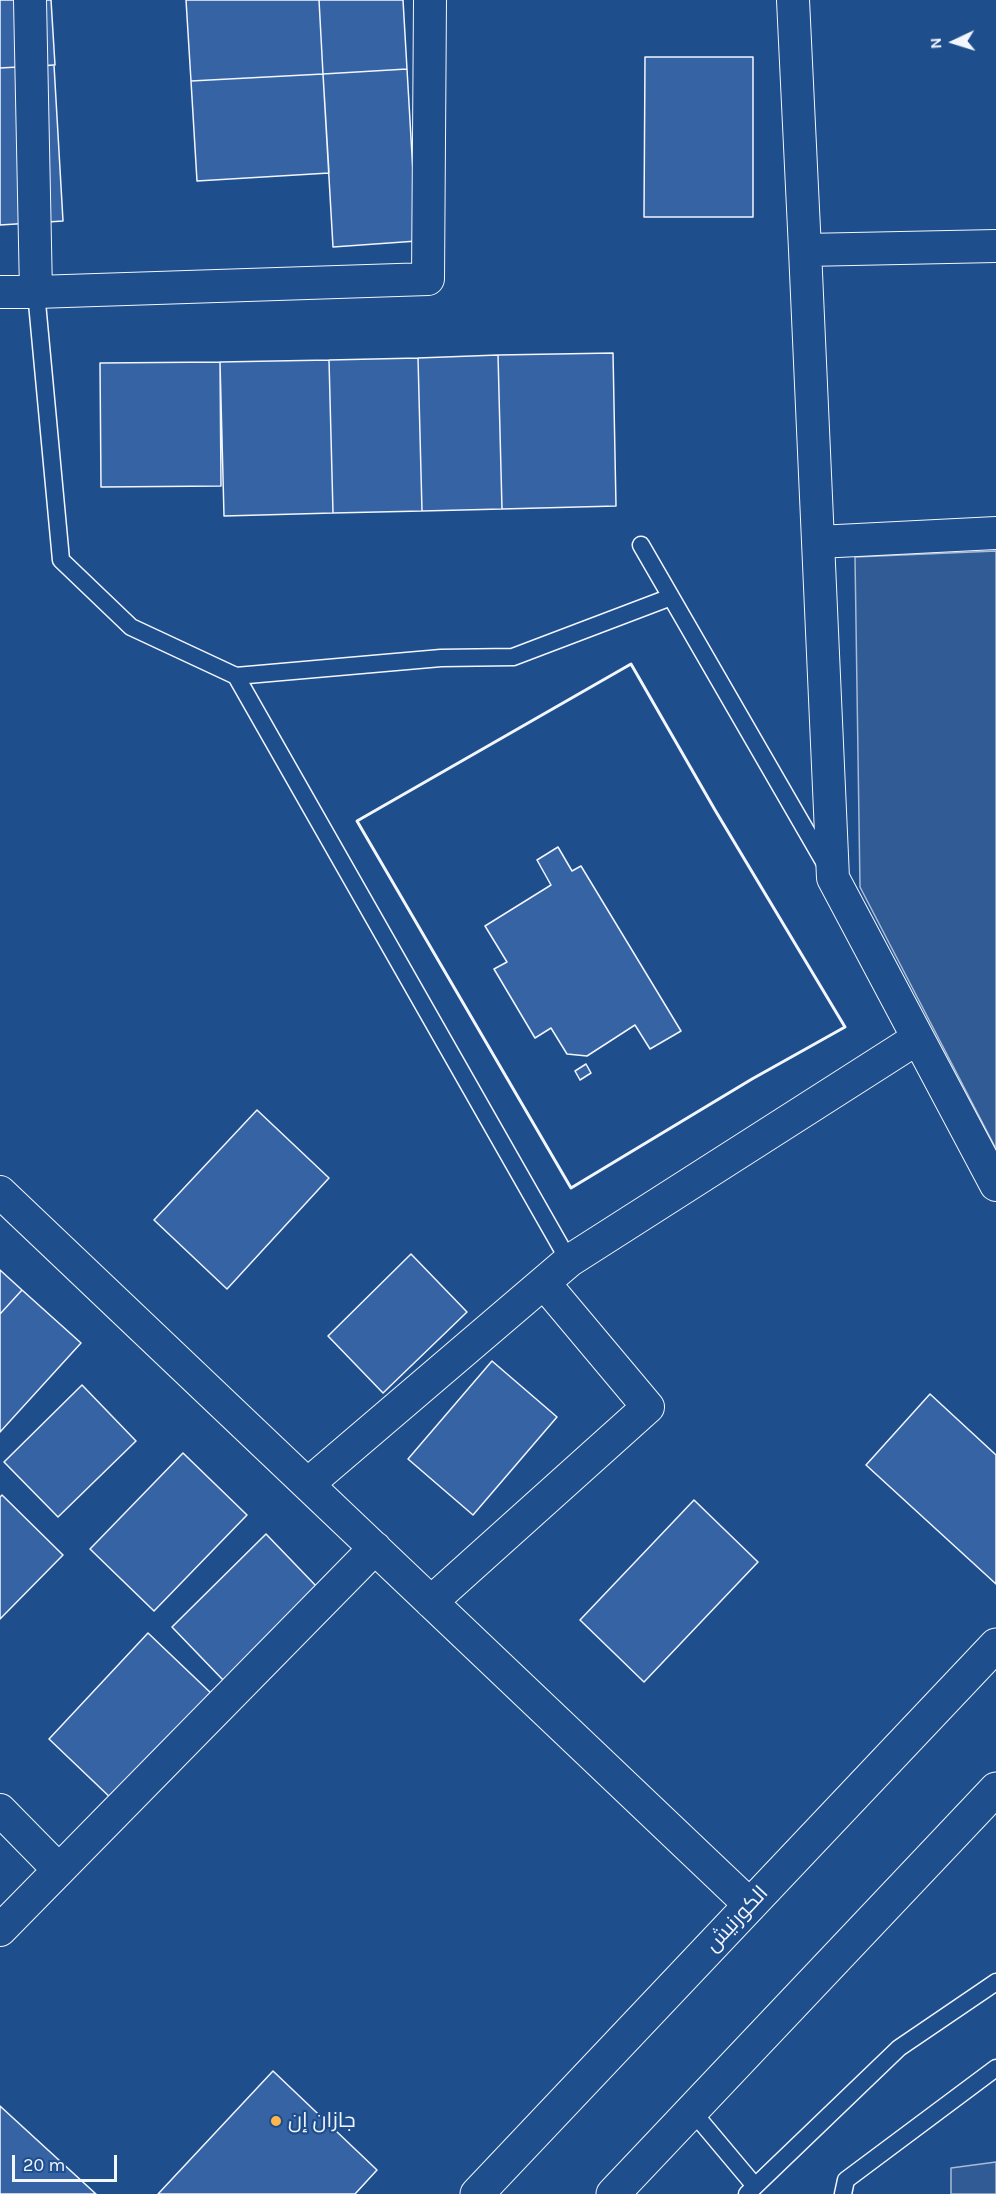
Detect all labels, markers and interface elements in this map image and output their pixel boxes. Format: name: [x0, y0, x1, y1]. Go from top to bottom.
north arrow: [924, 12, 984, 72]
text: N: [926, 37, 945, 50]
street label: الكورنيش: [700, 1881, 774, 1957]
place label: جازان إن: [288, 2108, 356, 2134]
marker: جازان إن: [269, 2114, 283, 2128]
scale bar: [15, 2143, 120, 2181]
text: 20 m: [23, 2154, 65, 2176]

